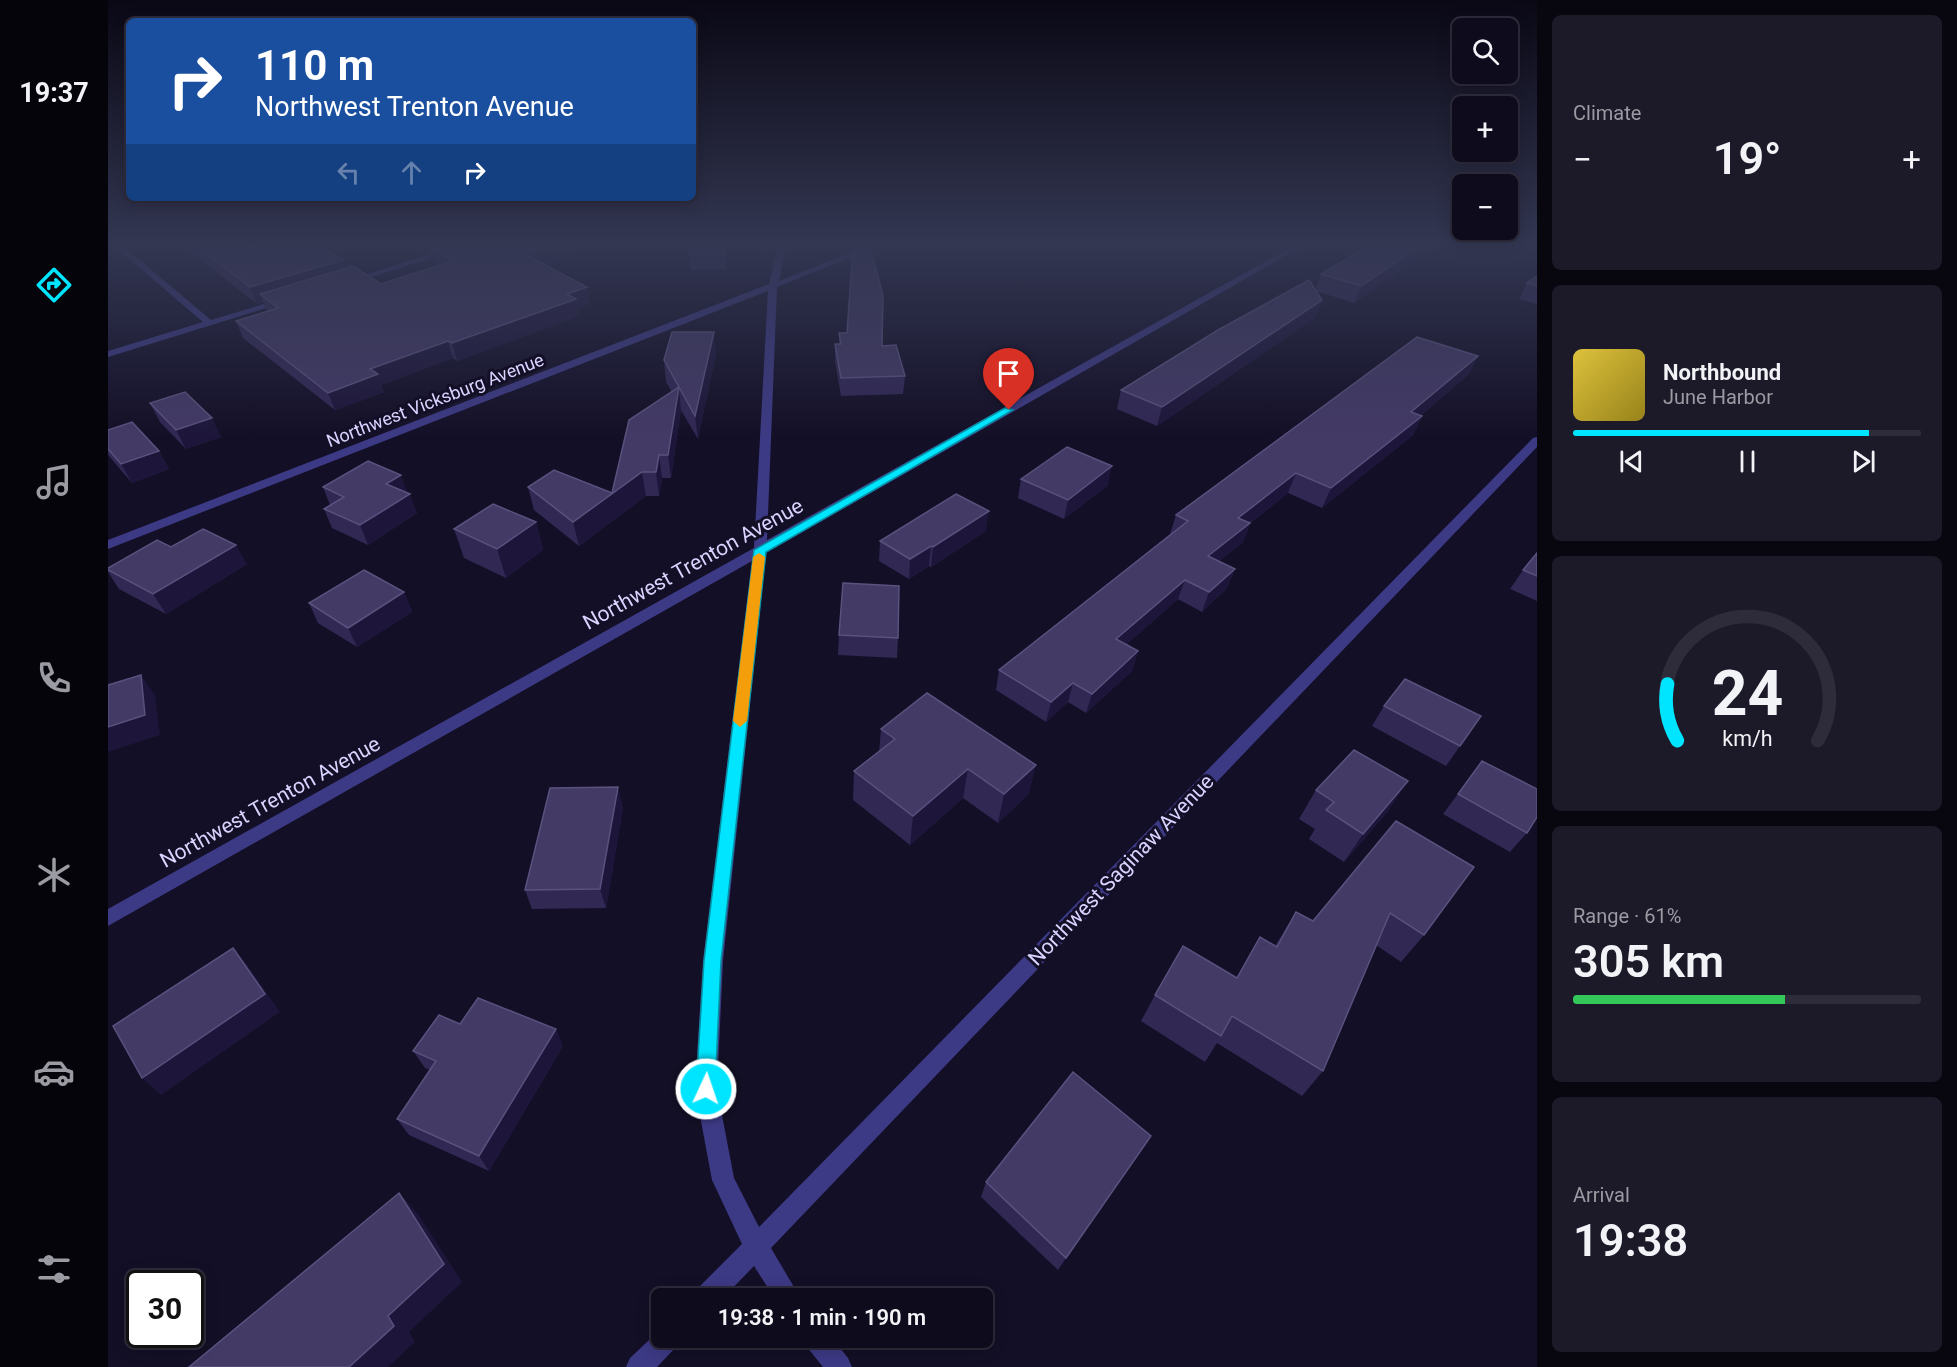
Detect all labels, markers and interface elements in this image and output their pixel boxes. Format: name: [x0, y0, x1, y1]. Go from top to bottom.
map controls: [1452, 18, 1518, 240]
button: search: [1452, 18, 1518, 84]
text: 110 m: [255, 41, 374, 90]
icon: right: [156, 42, 234, 120]
text: 19:37: [19, 77, 89, 109]
text: Northwest Trenton Avenue: [255, 91, 574, 123]
button: +: [1452, 96, 1518, 162]
text: Climate: [1573, 101, 1641, 125]
text: 19°: [1713, 132, 1781, 185]
text: −: [1573, 140, 1592, 179]
text: +: [1902, 140, 1921, 179]
icon: left: [332, 156, 365, 189]
icon: ahead: [395, 156, 428, 189]
icon: right: [458, 156, 491, 189]
button: −: [1452, 174, 1518, 240]
icon: directions: [33, 264, 75, 306]
pin: [983, 348, 1034, 410]
street label: Northwest Vicksburg Avenue: [323, 349, 547, 451]
icon: arrive: [992, 357, 1025, 390]
text: Northbound: [1663, 360, 1781, 385]
text: June Harbor: [1663, 385, 1773, 409]
icon: previous: [1615, 445, 1648, 478]
icon: pause: [1731, 445, 1764, 478]
icon: next: [1847, 445, 1880, 478]
icon: music: [33, 461, 75, 503]
street label: Northwest Trenton Avenue: [579, 493, 807, 635]
icon: phone: [33, 657, 75, 699]
text: 24: [1711, 657, 1783, 730]
text: km/h: [1722, 726, 1772, 751]
street label: Northwest Trenton Avenue: [156, 731, 384, 873]
street label: Northwest Saginaw Avenue: [1023, 769, 1219, 971]
icon: climate: [33, 854, 75, 896]
text: Range · 61%: [1573, 904, 1681, 928]
text: 305 km: [1573, 935, 1724, 988]
icon: car: [33, 1051, 75, 1093]
position arrow: [674, 1057, 738, 1121]
text: Arrival: [1573, 1183, 1630, 1207]
text: 19:38: [1573, 1214, 1688, 1267]
icon: filters: [33, 1248, 75, 1290]
speed limit sign: 30: [126, 1270, 204, 1348]
text: 19:38 · 1 min · 190 m: [718, 1305, 926, 1330]

